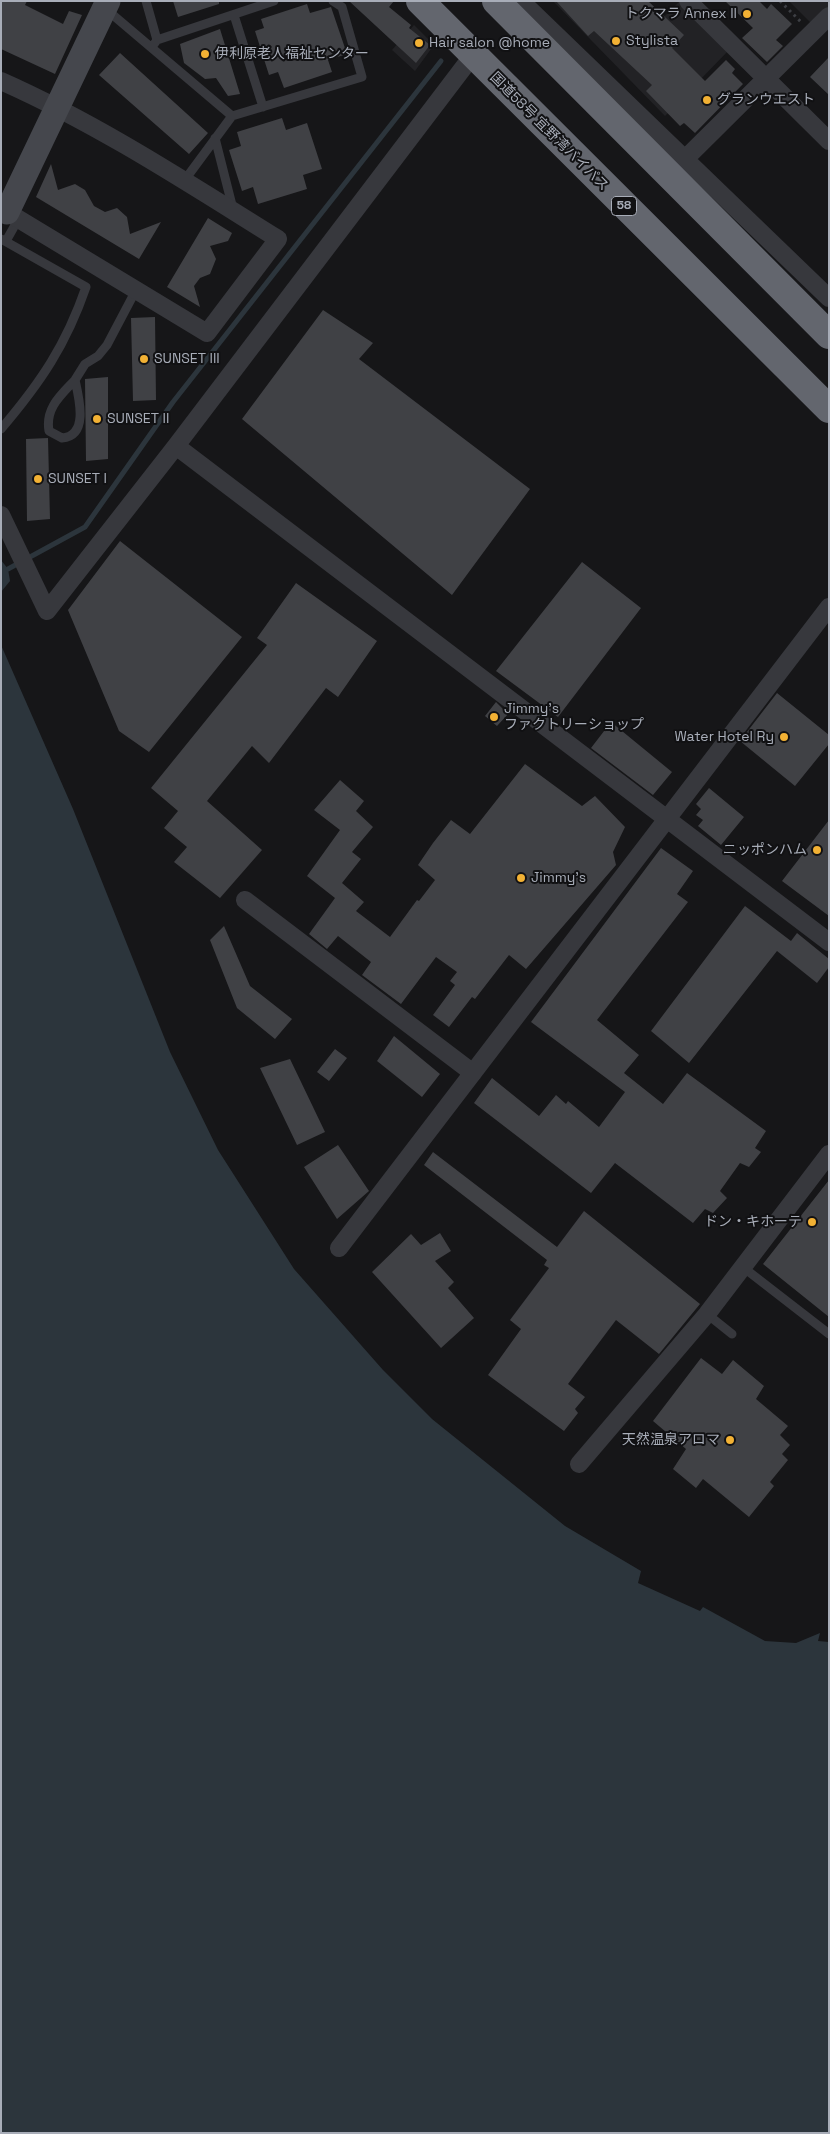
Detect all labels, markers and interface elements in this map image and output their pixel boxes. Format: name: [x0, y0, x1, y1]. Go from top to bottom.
place label: トクマラ Annex II: [625, 6, 737, 22]
marker: トクマラ Annex II: [741, 8, 753, 20]
place label: Stylista: [626, 33, 678, 49]
place label: Hair salon @home: [429, 35, 550, 51]
marker: Stylista: [610, 35, 622, 47]
marker: Hair salon @home: [413, 37, 425, 49]
place label: 伊利原老人福祉センター: [215, 46, 369, 62]
marker: 伊利原老人福祉センター: [199, 48, 211, 60]
street label: 国道58号 宜野湾バイパス: [486, 69, 612, 195]
place label: グランウエスト: [717, 92, 815, 108]
marker: グランウエスト: [701, 94, 713, 106]
road number: 58: [612, 197, 636, 216]
place label: SUNSET III: [154, 351, 220, 367]
marker: SUNSET III: [138, 353, 150, 365]
place label: SUNSET II: [107, 411, 169, 427]
marker: SUNSET II: [91, 413, 103, 425]
place label: SUNSET I: [48, 471, 107, 487]
marker: SUNSET I: [32, 473, 44, 485]
place label: Jimmy's ファクトリーショップ: [504, 701, 644, 734]
marker: Jimmy's ファクトリーショップ: [488, 711, 500, 723]
place label: Water Hotel Ry: [674, 729, 774, 745]
marker: Water Hotel Ry: [778, 731, 790, 743]
place label: ニッポンハム: [723, 842, 807, 858]
marker: ニッポンハム: [811, 844, 823, 856]
place label: Jimmy's: [531, 870, 586, 886]
marker: Jimmy's: [515, 872, 527, 884]
place label: ドン・キホーテ: [704, 1214, 802, 1230]
marker: ドン・キホーテ: [806, 1216, 818, 1228]
place label: 天然温泉アロマ: [622, 1432, 720, 1448]
marker: 天然温泉アロマ: [724, 1434, 736, 1446]

